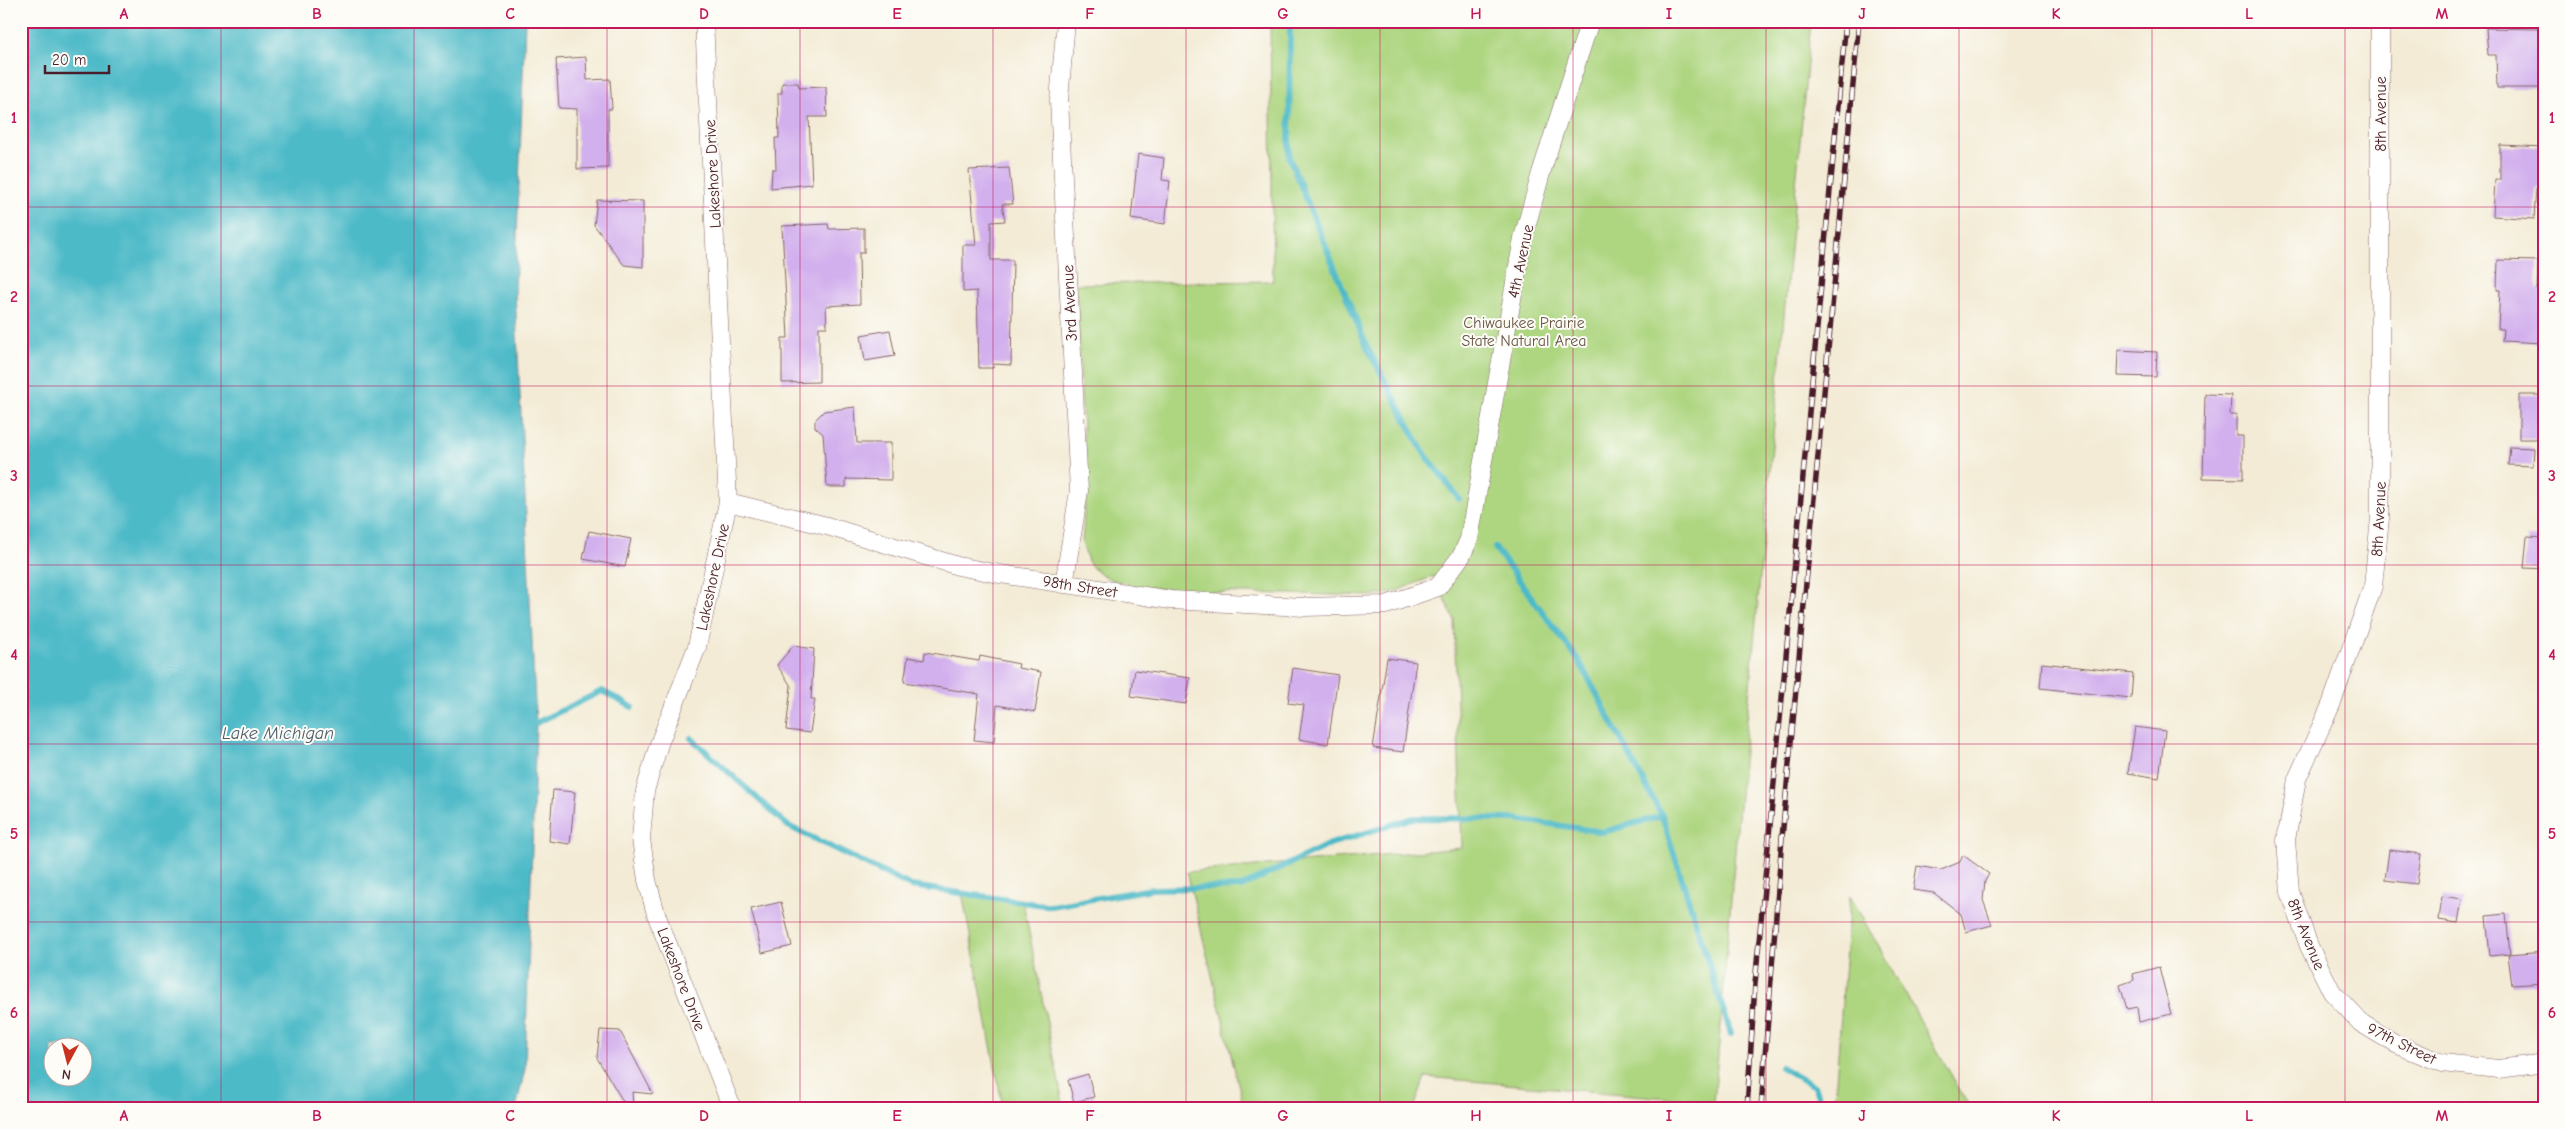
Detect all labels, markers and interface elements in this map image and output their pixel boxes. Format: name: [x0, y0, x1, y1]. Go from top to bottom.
text: A: [120, 5, 129, 23]
text: B: [312, 5, 322, 23]
text: C: [505, 5, 515, 23]
text: D: [699, 5, 709, 23]
text: E: [892, 5, 902, 23]
text: F: [1085, 5, 1095, 23]
text: G: [1277, 5, 1289, 23]
text: H: [1470, 5, 1482, 23]
text: I: [1666, 5, 1672, 23]
text: J: [1858, 5, 1866, 23]
text: K: [2051, 5, 2061, 23]
text: L: [2245, 5, 2253, 23]
text: M: [2436, 5, 2449, 23]
scale bar: [45, 42, 109, 74]
text: 20 m: [52, 51, 86, 69]
street label: 8th Avenue: [2372, 76, 2390, 152]
text: 1: [11, 109, 17, 127]
text: 1: [2549, 109, 2555, 127]
street label: Lakeshore Drive: [701, 119, 725, 229]
street label: 4th Avenue: [1504, 223, 1538, 300]
street label: 3rd Avenue: [1059, 264, 1081, 342]
text: 2: [10, 288, 18, 306]
text: 2: [2548, 288, 2556, 306]
park label: Chiwaukee Prairie State Natural Area: [1462, 314, 1586, 350]
text: 3: [10, 467, 18, 485]
text: 3: [2548, 467, 2556, 485]
street label: 8th Avenue: [2368, 481, 2390, 557]
street label: Lakeshore Drive: [693, 522, 733, 632]
street label: 98th Street: [1041, 572, 1119, 602]
text: 4: [10, 646, 18, 664]
text: 4: [2548, 646, 2556, 664]
water label: Lake Michigan: [222, 723, 334, 744]
text: 5: [10, 825, 18, 843]
text: 5: [2548, 825, 2556, 843]
street label: 8th Avenue: [2284, 896, 2329, 973]
street label: Lakeshore Drive: [653, 925, 709, 1033]
text: 6: [10, 1004, 18, 1022]
text: 6: [2548, 1004, 2556, 1022]
street label: 97th Street: [2364, 1019, 2439, 1069]
north arrow: [42, 1036, 92, 1086]
text: N: [61, 1065, 72, 1083]
text: A: [120, 1107, 129, 1125]
text: B: [312, 1107, 322, 1125]
text: C: [505, 1107, 515, 1125]
text: D: [699, 1107, 709, 1125]
text: E: [892, 1107, 902, 1125]
text: F: [1085, 1107, 1095, 1125]
text: G: [1277, 1107, 1289, 1125]
text: H: [1470, 1107, 1482, 1125]
text: I: [1666, 1107, 1672, 1125]
text: J: [1858, 1107, 1866, 1125]
text: K: [2051, 1107, 2061, 1125]
text: L: [2245, 1107, 2253, 1125]
text: M: [2436, 1107, 2449, 1125]

